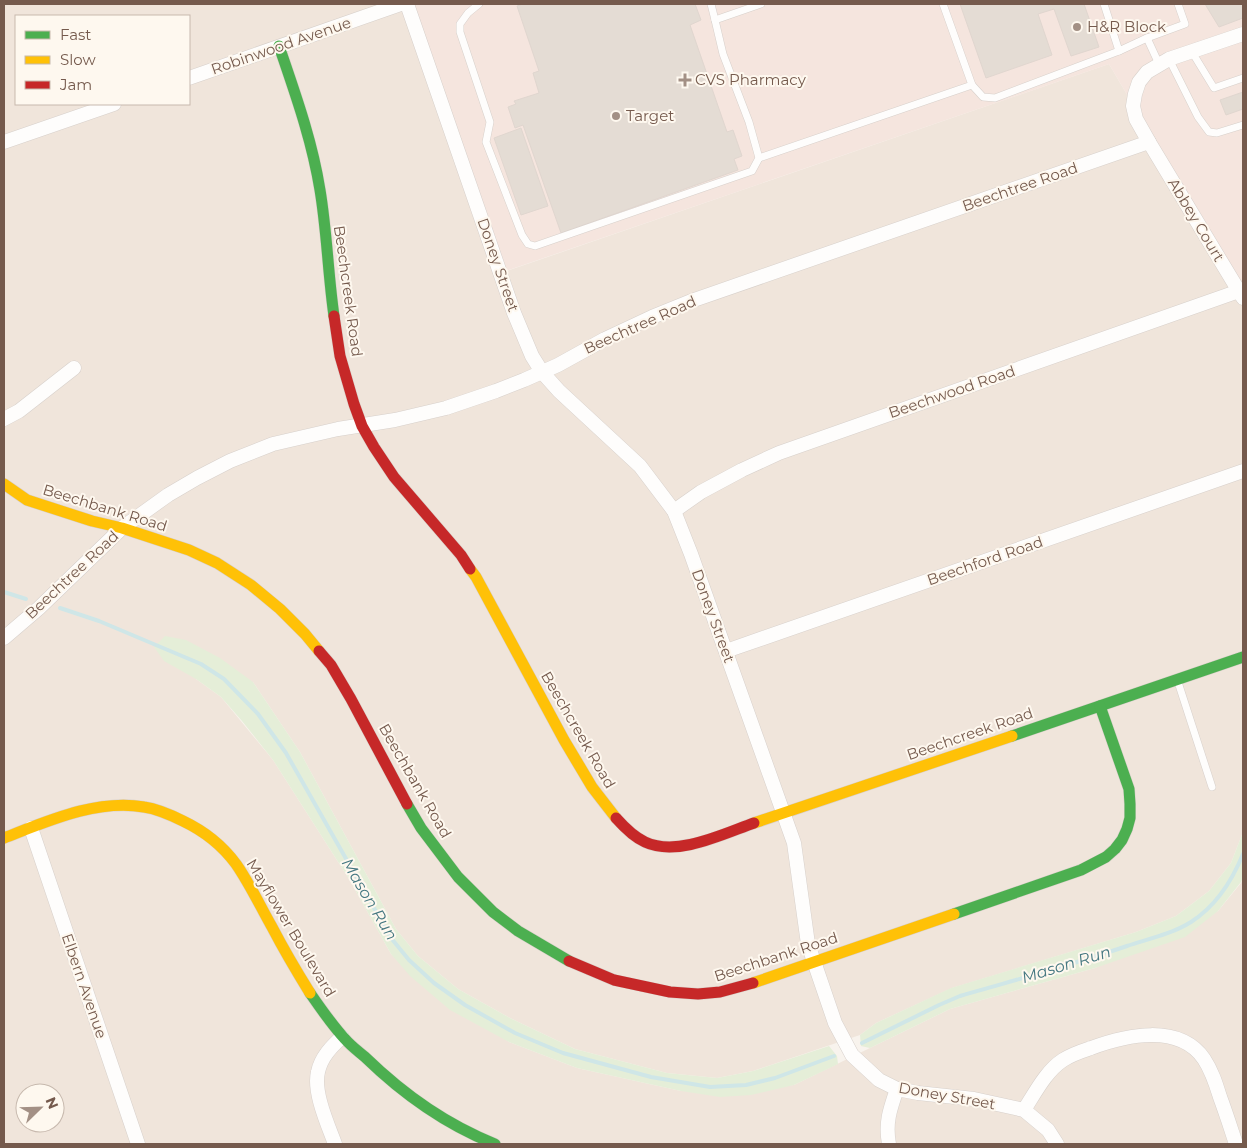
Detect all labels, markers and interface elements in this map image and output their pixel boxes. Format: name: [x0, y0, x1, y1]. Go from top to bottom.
street label: Robinwood Avenue: [208, 13, 353, 78]
legend: [15, 15, 190, 105]
place label: H&R Block: [1087, 17, 1166, 36]
marker: H&R Block: [1071, 21, 1083, 33]
text: Fast: [60, 25, 91, 44]
text: Slow: [60, 50, 96, 69]
place label: CVS Pharmacy: [695, 70, 807, 89]
marker: CVS Pharmacy: [679, 74, 691, 86]
text: Jam: [59, 75, 92, 94]
place label: Target: [626, 106, 674, 125]
marker: Target: [610, 110, 622, 122]
street label: Beechtree Road: [959, 158, 1080, 215]
street label: Abbey Court: [1164, 174, 1229, 265]
street label: Doney Street: [473, 215, 523, 314]
street label: Beechcreek Road: [330, 224, 367, 358]
street label: Beechtree Road: [581, 291, 699, 358]
street label: Beechwood Road: [886, 361, 1018, 422]
street label: Beechbank Road: [41, 480, 170, 535]
street label: Beechtree Road: [21, 526, 122, 623]
street label: Beechford Road: [924, 532, 1045, 589]
street label: Doney Street: [688, 566, 739, 665]
street label: Beechcreek Road: [537, 668, 620, 792]
street label: Beechcreek Road: [904, 703, 1036, 764]
street label: Beechbank Road: [375, 720, 456, 841]
street label: Mayflower Boulevard: [243, 855, 340, 1000]
water label: Mason Run: [338, 855, 401, 944]
street label: Beechbank Road: [711, 928, 840, 986]
street label: Elbern Avenue: [58, 931, 111, 1041]
water label: Mason Run: [1019, 942, 1113, 987]
street label: Doney Street: [897, 1078, 997, 1113]
north arrow: [15, 1083, 65, 1133]
text: N: [41, 1094, 62, 1112]

